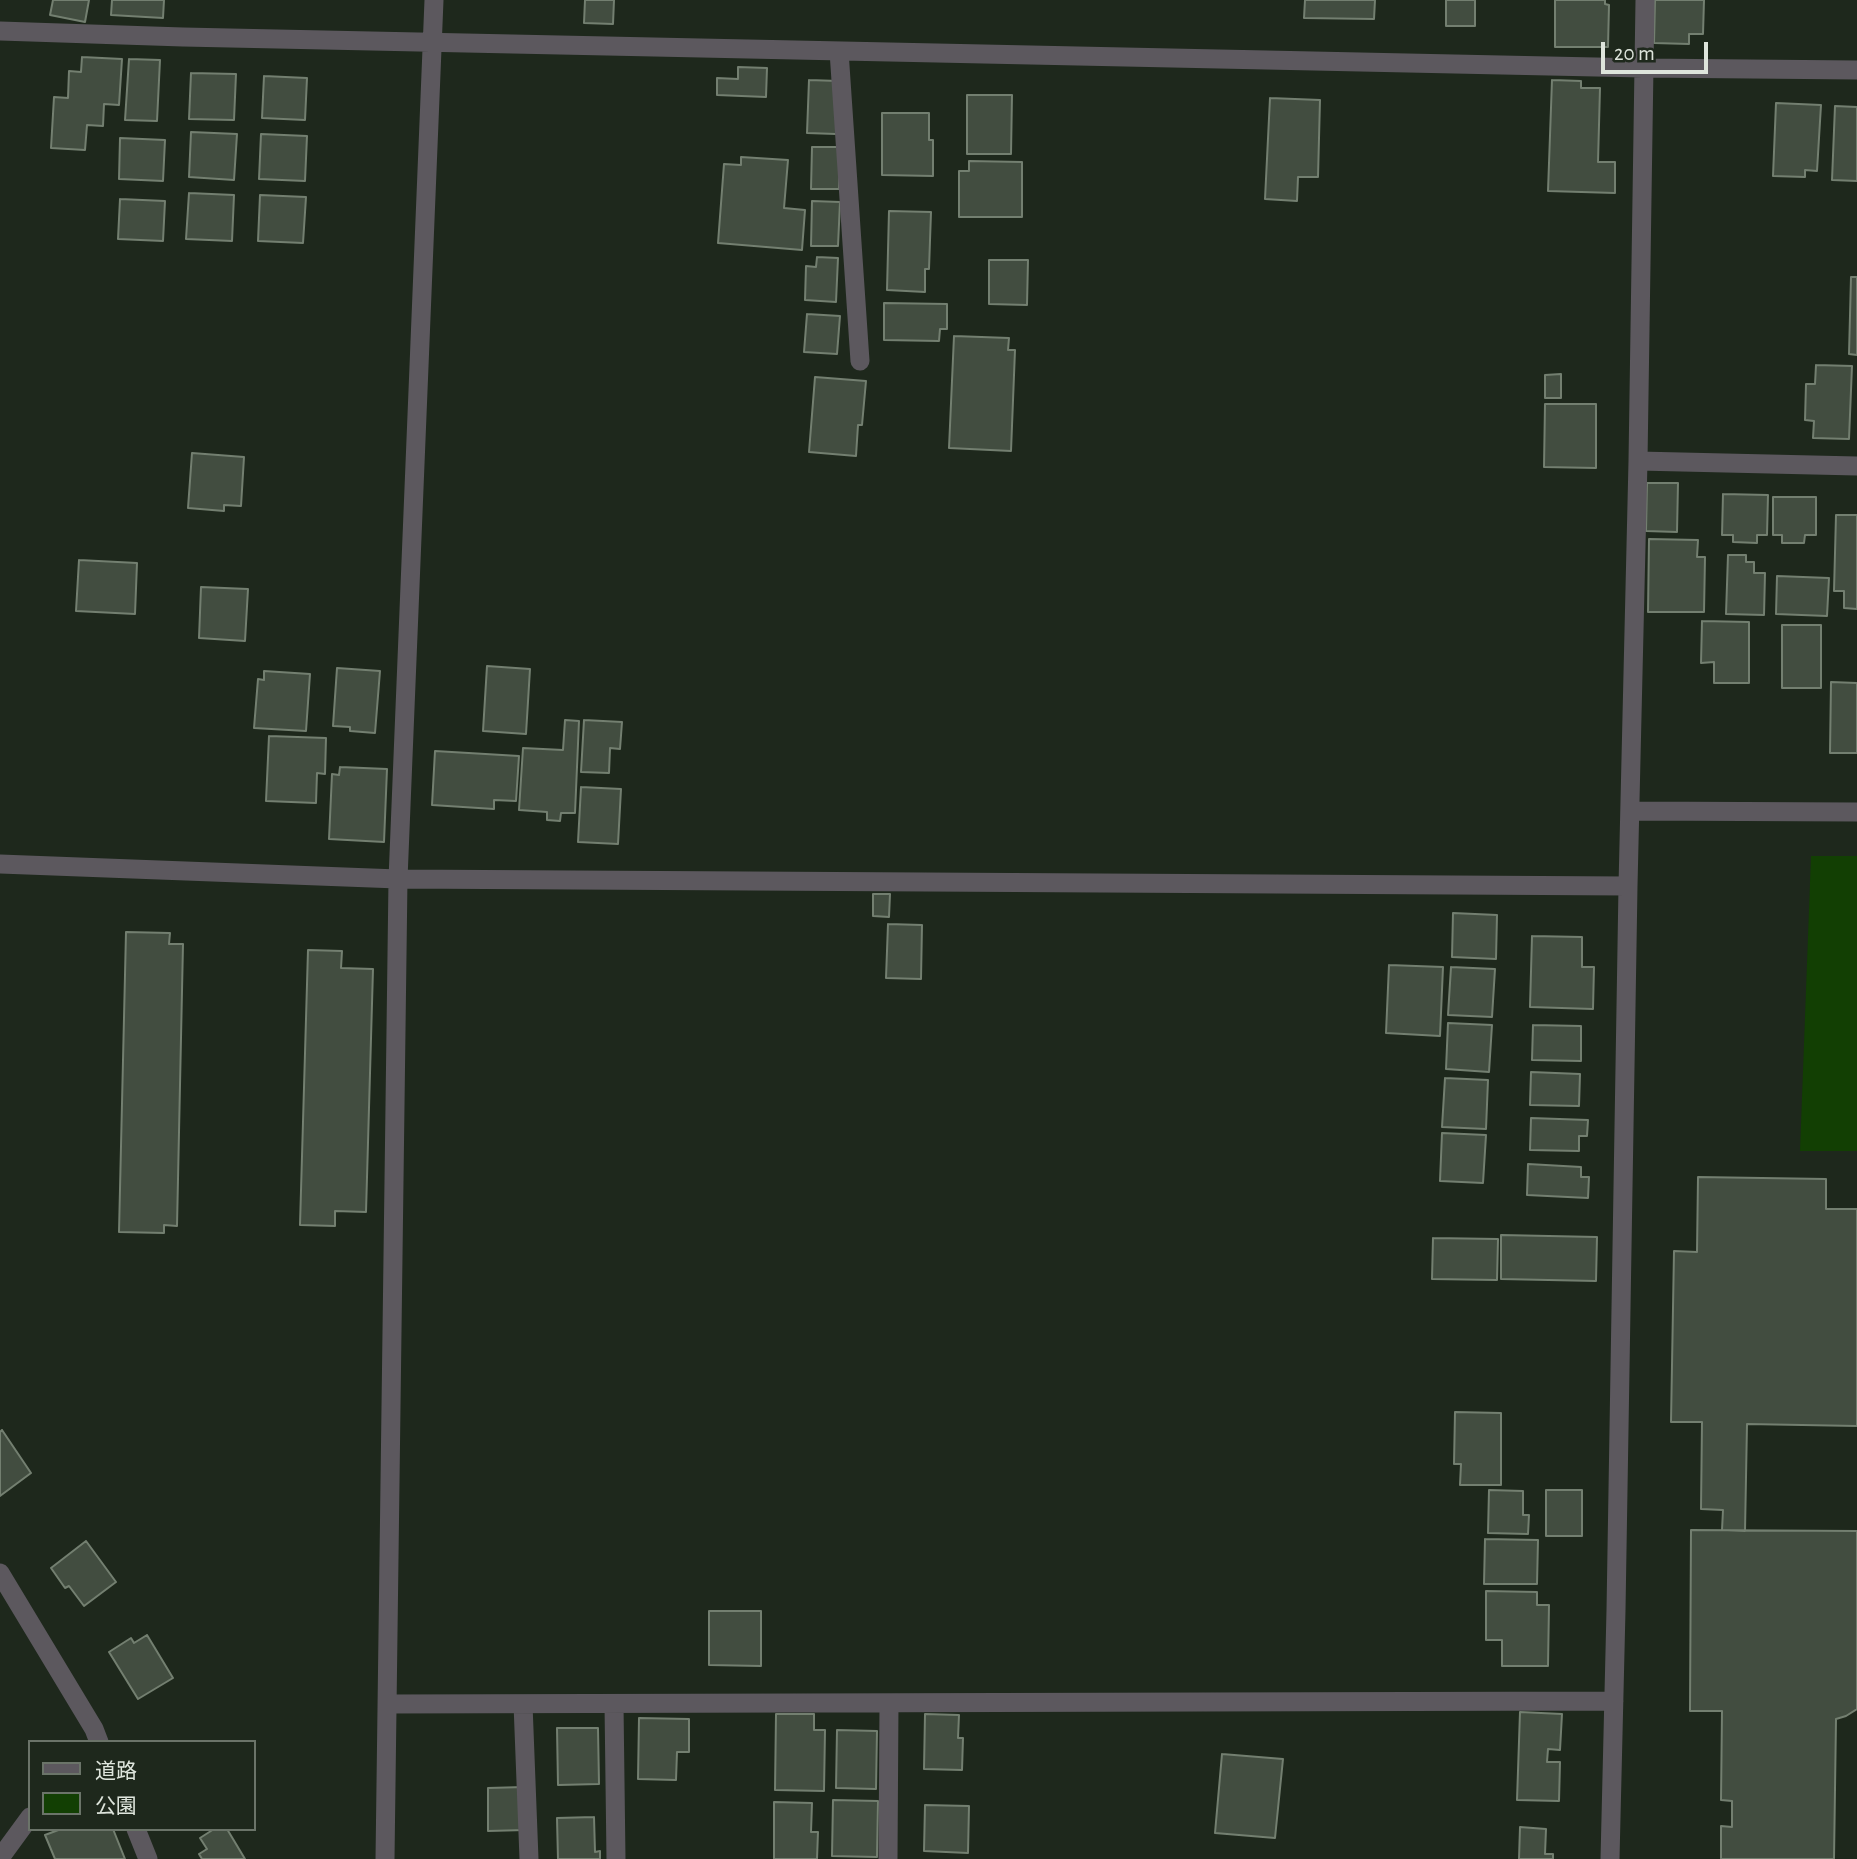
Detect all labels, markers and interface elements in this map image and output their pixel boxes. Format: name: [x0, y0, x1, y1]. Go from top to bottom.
scale bar: [1605, 28, 1712, 72]
text: 20 m: [1614, 43, 1655, 64]
legend: [28, 1740, 256, 1831]
text: 道路: [95, 1761, 137, 1782]
text: 公園: [95, 1796, 137, 1817]

